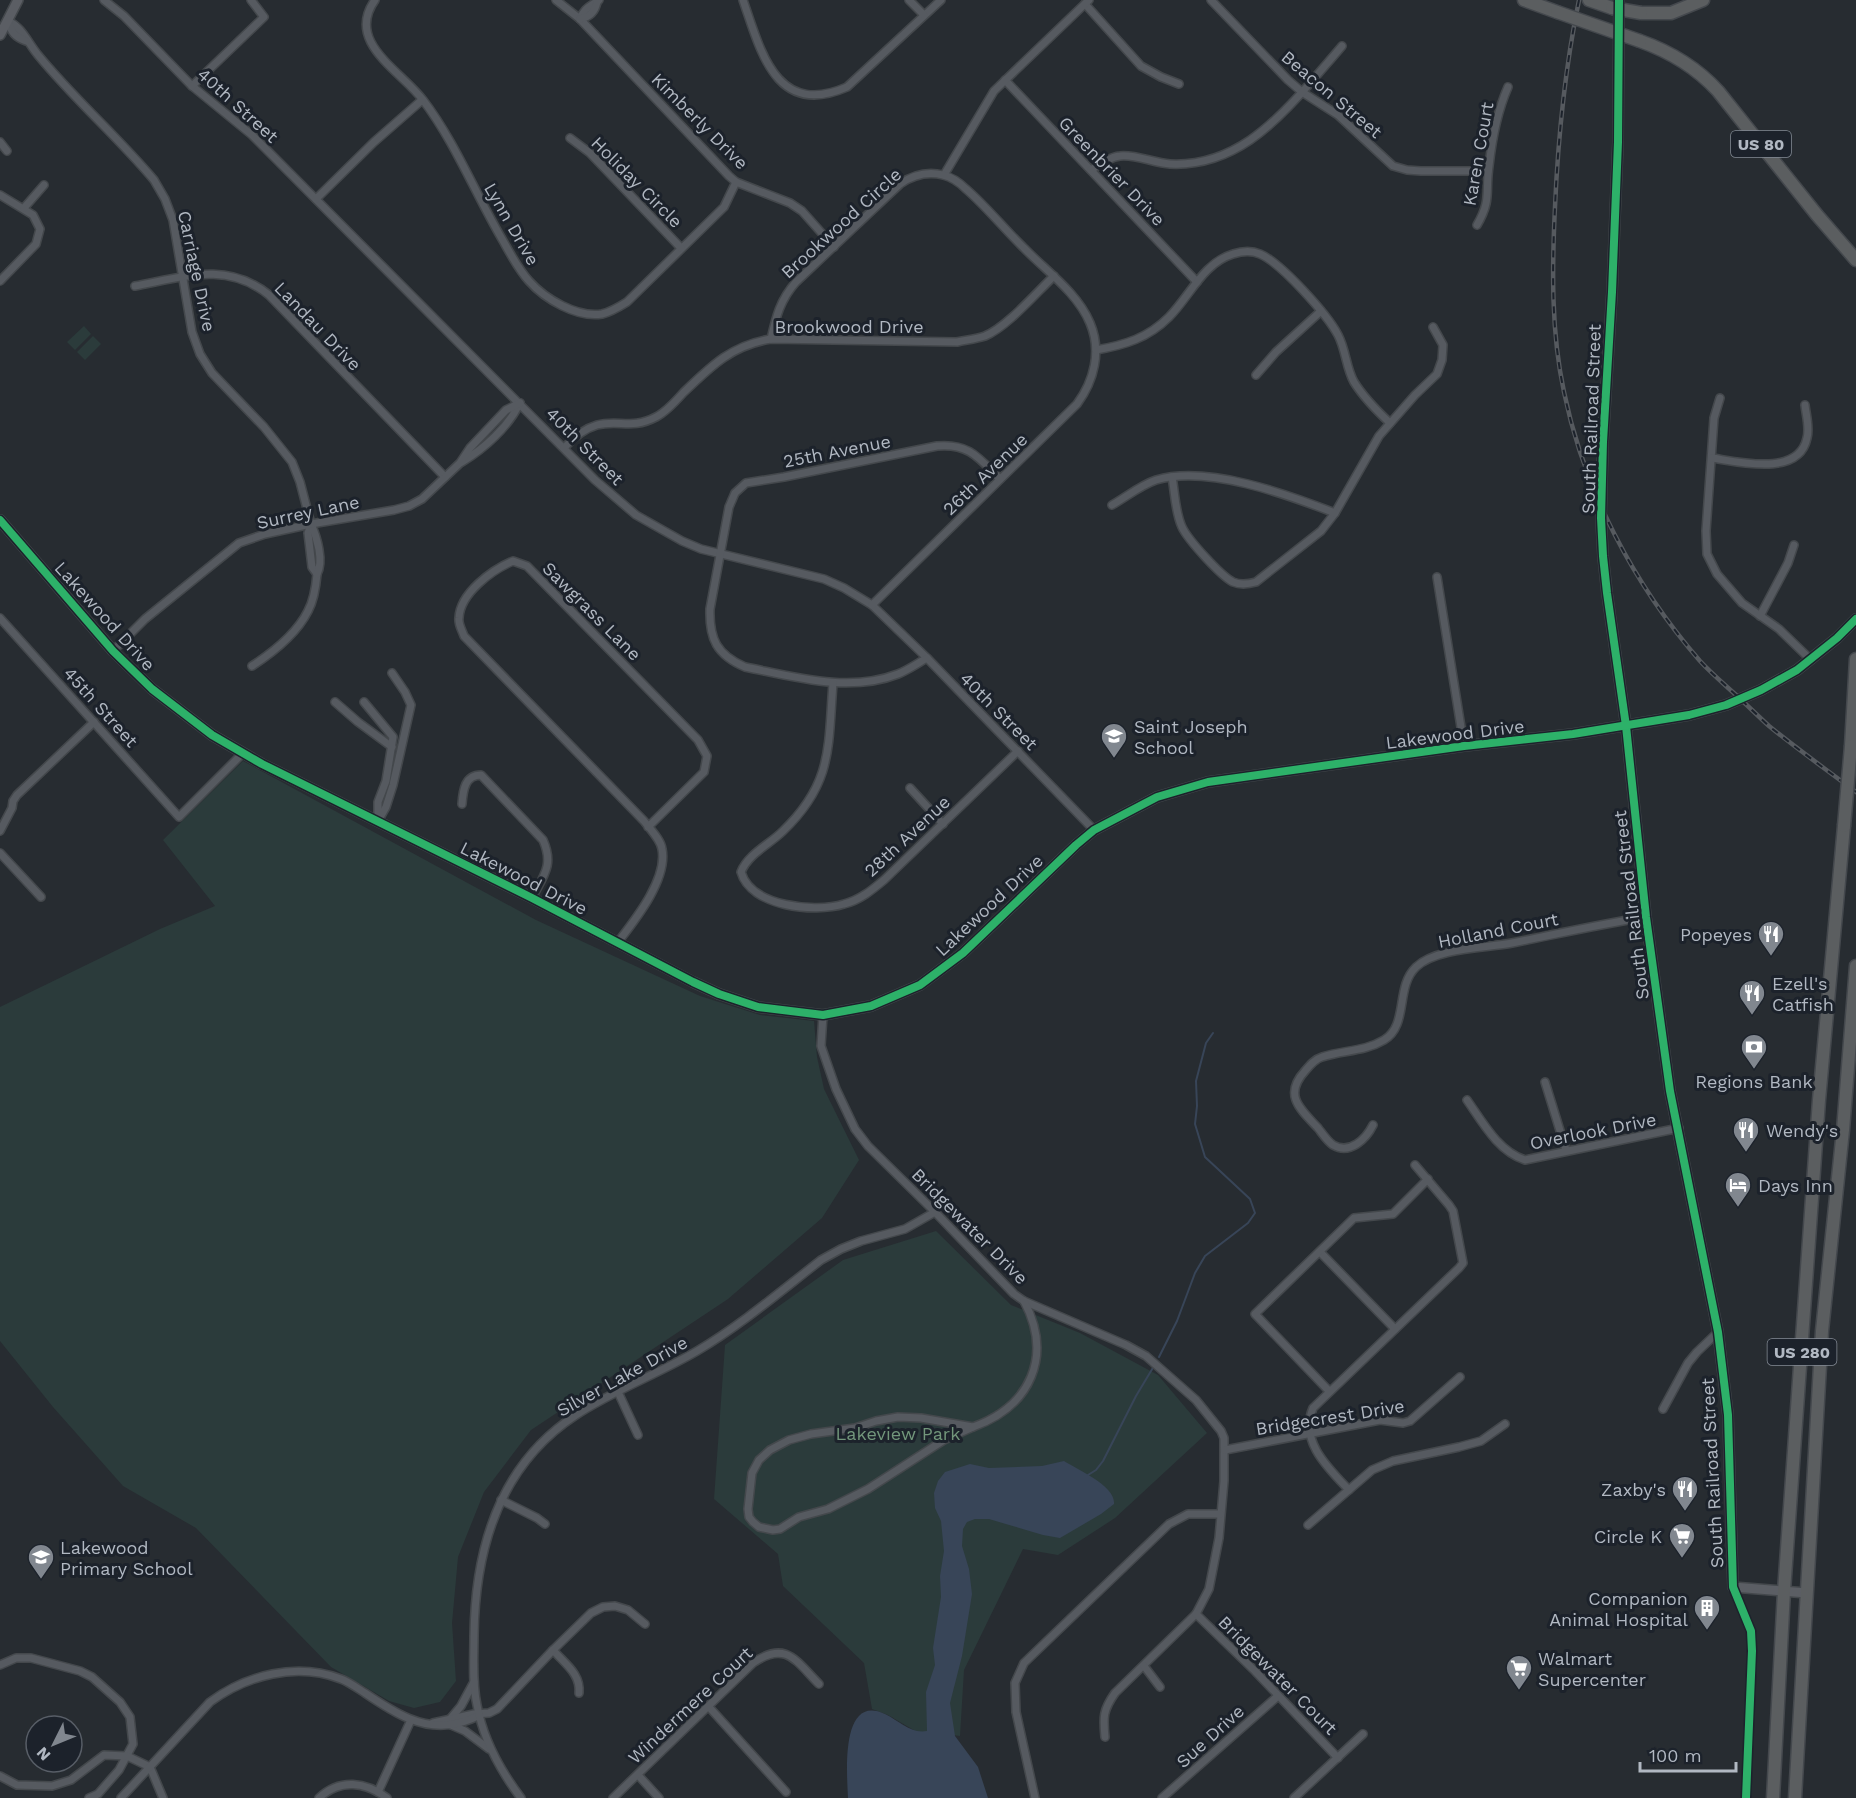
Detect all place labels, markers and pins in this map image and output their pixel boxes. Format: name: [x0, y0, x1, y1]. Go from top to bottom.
place label: Saint Joseph School: [1134, 716, 1248, 758]
school or university icon: Saint Joseph School: [1099, 721, 1129, 759]
restaurant icon: Popeyes: [1756, 919, 1786, 957]
place label: Popeyes: [1680, 924, 1752, 945]
place label: Ezell's Catfish: [1772, 973, 1834, 1015]
restaurant icon: Ezell's Catfish: [1737, 978, 1767, 1016]
bank icon: Regions Bank: [1739, 1032, 1769, 1070]
place label: Regions Bank: [1695, 1071, 1813, 1092]
restaurant icon: Wendy's: [1731, 1115, 1761, 1153]
place label: Wendy's: [1766, 1120, 1838, 1141]
hotel icon: Days Inn: [1723, 1170, 1753, 1208]
place label: Days Inn: [1758, 1175, 1833, 1196]
restaurant icon: Zaxby's: [1670, 1474, 1700, 1512]
place label: Zaxby's: [1601, 1479, 1666, 1500]
supermarket icon: Circle K: [1667, 1521, 1697, 1559]
place label: Circle K: [1594, 1526, 1662, 1547]
place label: Lakewood Primary School: [60, 1537, 193, 1579]
school or university icon: Lakewood Primary School: [26, 1542, 56, 1580]
place label: Companion Animal Hospital: [1549, 1588, 1688, 1630]
building icon: Companion Animal Hospital: [1692, 1593, 1722, 1631]
place label: Walmart Supercenter: [1538, 1648, 1646, 1690]
supermarket icon: Walmart Supercenter: [1504, 1653, 1534, 1691]

